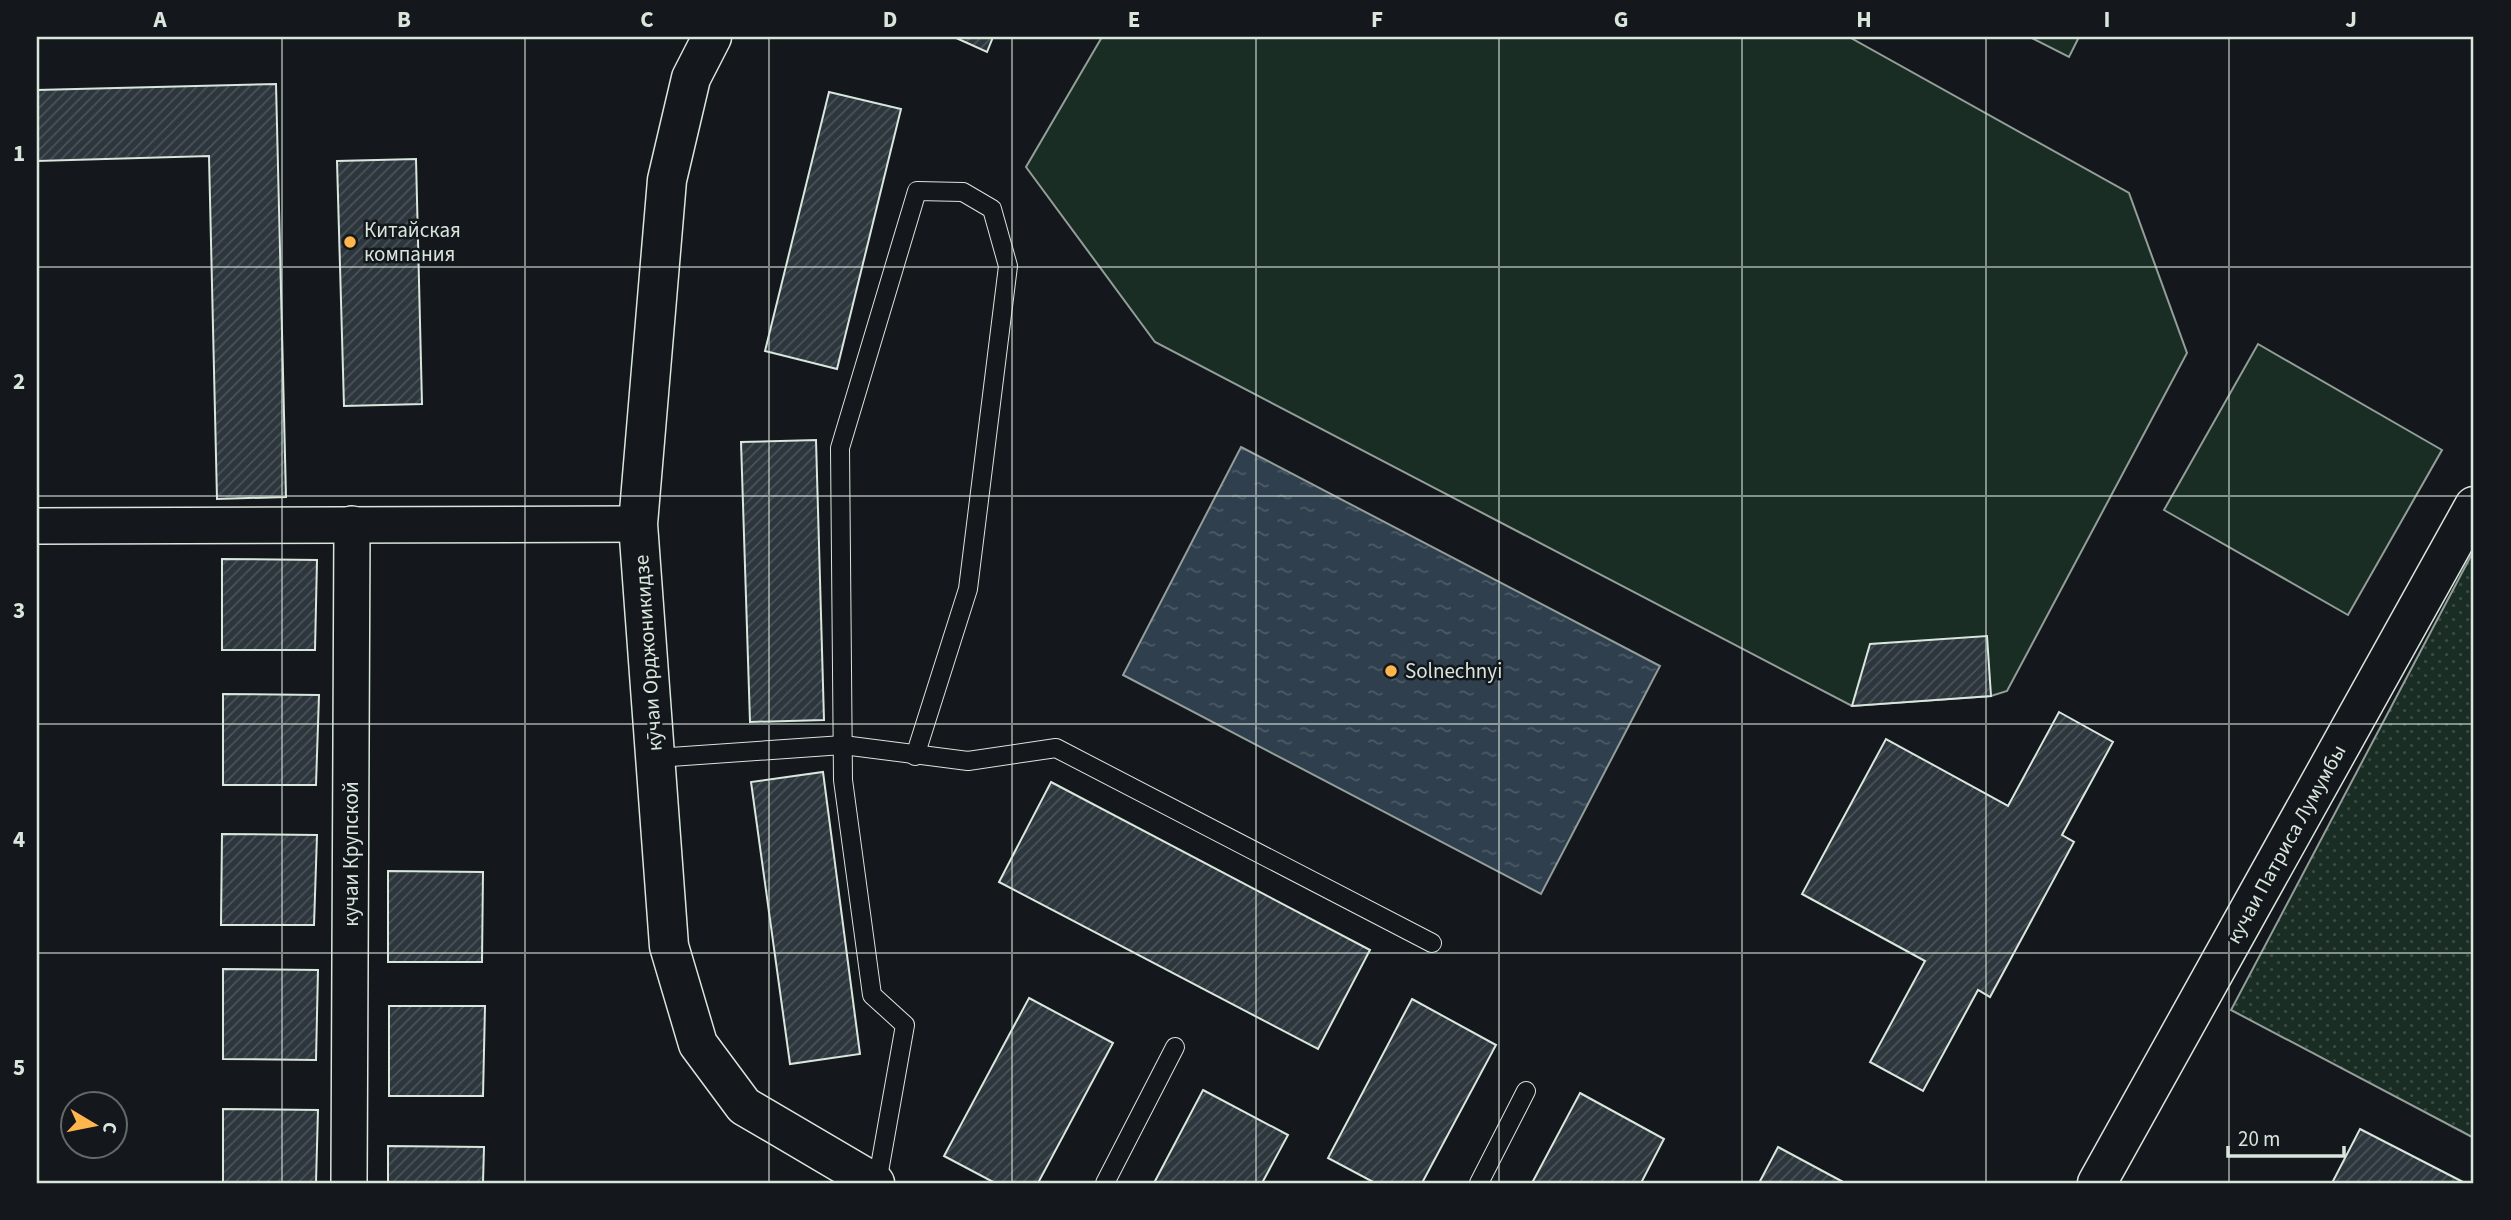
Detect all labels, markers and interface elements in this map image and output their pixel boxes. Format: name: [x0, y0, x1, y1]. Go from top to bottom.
text: A: [152, 3, 167, 36]
text: B: [397, 3, 411, 36]
text: C: [640, 3, 654, 36]
text: D: [883, 3, 897, 36]
text: E: [1128, 3, 1140, 36]
text: F: [1371, 3, 1383, 36]
text: G: [1614, 3, 1628, 36]
text: H: [1856, 3, 1872, 36]
text: I: [2104, 3, 2110, 36]
text: J: [2345, 3, 2357, 36]
text: 1: [13, 137, 25, 170]
place label: Китайская компания: [364, 215, 461, 269]
marker: Китайская компания: [342, 234, 358, 250]
text: 2: [13, 365, 25, 398]
street label: кӯчаи Орджоникидзе: [626, 554, 670, 752]
text: 3: [13, 594, 25, 627]
place label: Solnechnyi: [1405, 656, 1502, 686]
marker: Solnechnyi: [1383, 663, 1399, 679]
street label: кучаи Патриса Лумумбы: [2219, 739, 2353, 949]
street label: кучаи Крупской: [336, 781, 366, 927]
text: 4: [13, 823, 25, 856]
text: 5: [13, 1051, 25, 1084]
north arrow: [60, 1090, 130, 1160]
scale bar: [2228, 1115, 2343, 1159]
text: С: [95, 1120, 124, 1135]
text: 20 m: [2238, 1124, 2280, 1154]

